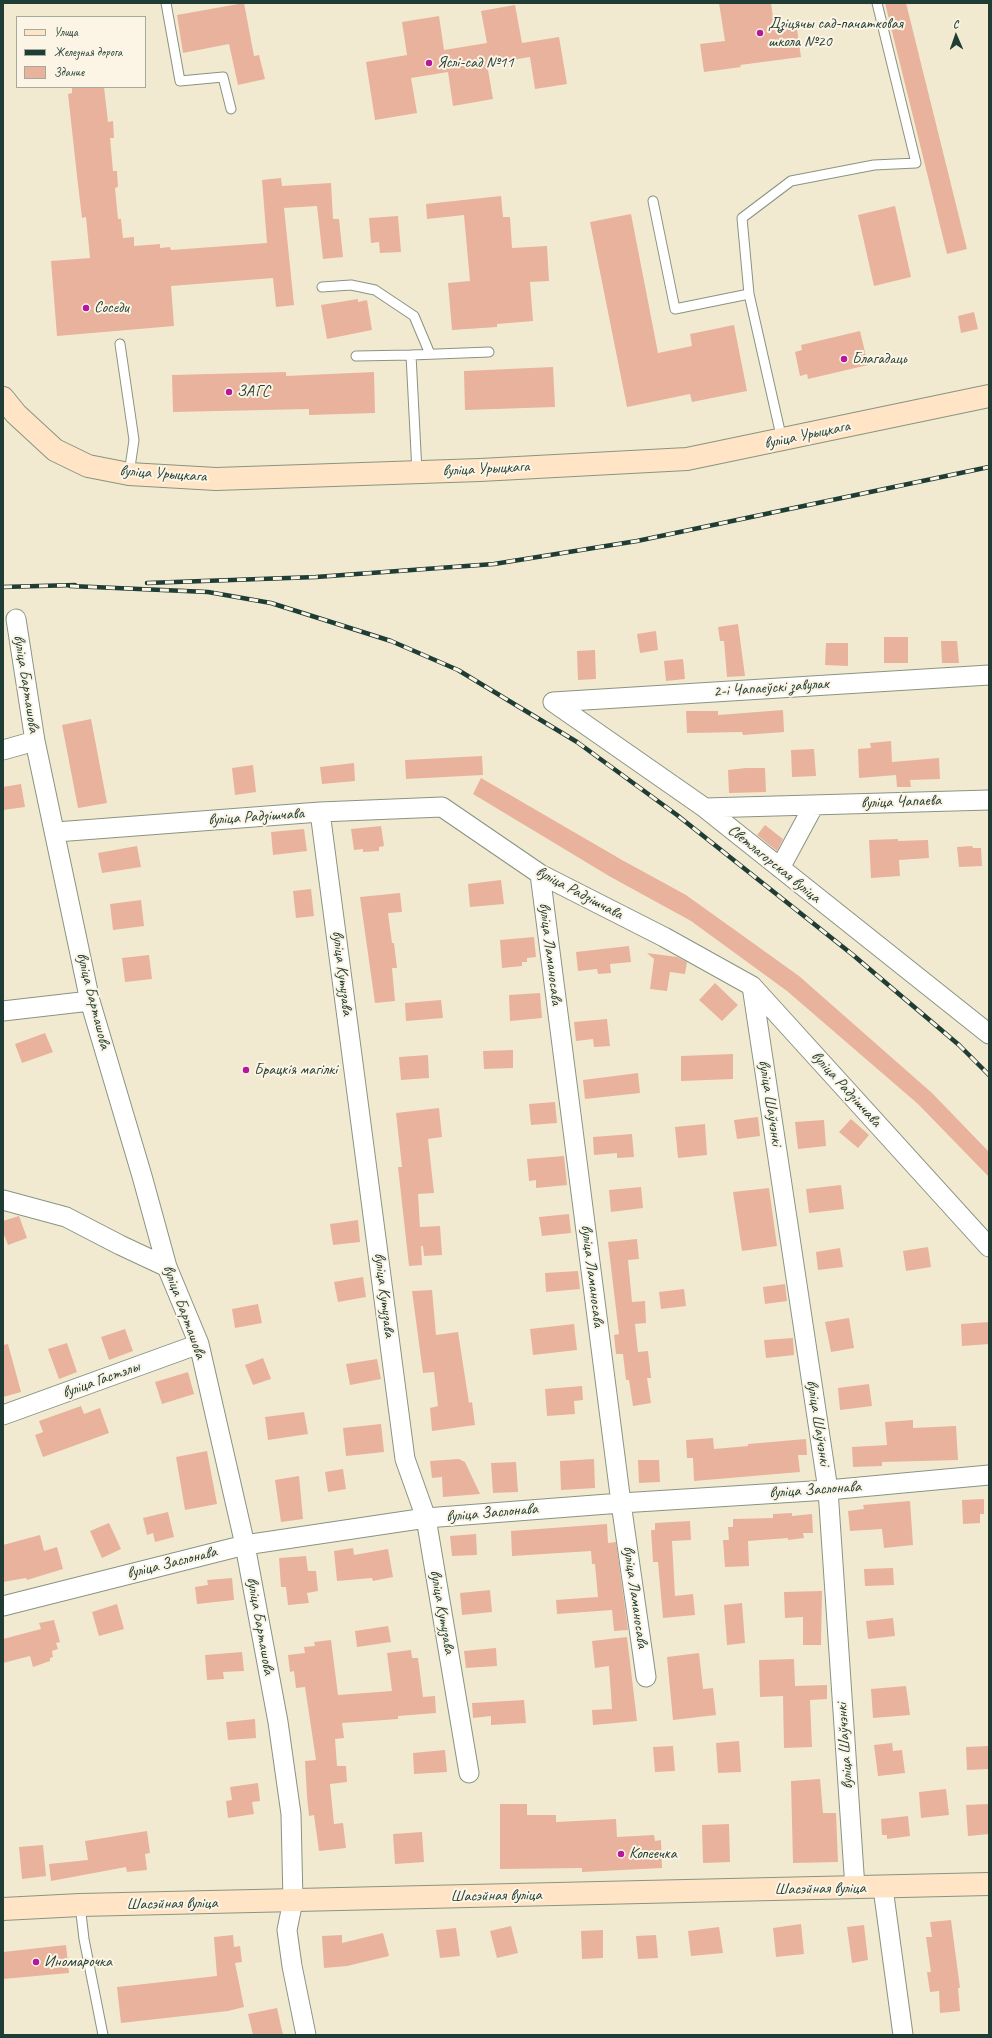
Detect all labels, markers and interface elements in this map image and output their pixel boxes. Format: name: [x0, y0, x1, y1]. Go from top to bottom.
place label: Дзіцячы сад-пачатковая школа №20: [768, 14, 903, 52]
legend: [16, 16, 146, 88]
north arrow: [936, 16, 976, 56]
text: С: [953, 17, 959, 31]
text: Улица: [54, 24, 78, 40]
marker: Дзіцячы сад-пачатковая школа №20: [755, 28, 765, 38]
text: Железная дорога: [54, 44, 122, 60]
place label: Яслі-сад №11: [437, 53, 514, 73]
marker: Яслі-сад №11: [424, 58, 434, 68]
text: Здание: [54, 64, 84, 80]
place label: Соседи: [94, 298, 129, 318]
marker: Соседи: [81, 303, 91, 313]
place label: Благадаць: [852, 349, 906, 369]
marker: Благадаць: [839, 354, 849, 364]
place label: ЗАГС: [237, 382, 270, 402]
marker: ЗАГС: [224, 387, 234, 397]
street label: вуліца Урыцкага: [762, 417, 852, 453]
street label: вуліца Урыцкага: [442, 457, 530, 481]
street label: вуліца Урыцкага: [119, 461, 207, 487]
street label: вуліца Барташова: [9, 634, 43, 734]
street label: 2-і Чапаеўскі завулак: [713, 674, 829, 702]
street label: вуліца Чапаева: [861, 791, 941, 813]
street label: вуліца Радзішчава: [207, 804, 305, 830]
street label: Светлагорская вуліца: [724, 821, 824, 907]
street label: вуліца Радзішчава: [532, 862, 626, 924]
street label: вуліца Ламаносава: [534, 902, 566, 1006]
street label: вуліца Кутузава: [327, 929, 357, 1017]
street label: вуліца Барташова: [72, 951, 114, 1051]
street label: вуліца Радзішчава: [807, 1047, 885, 1131]
street label: вуліца Шаўчэнкі: [754, 1059, 786, 1147]
place label: Брацкія магілкі: [254, 1060, 337, 1080]
marker: Брацкія магілкі: [241, 1065, 251, 1075]
street label: вуліца Ламаносава: [576, 1224, 608, 1328]
street label: вуліца Кутузава: [369, 1251, 399, 1339]
street label: вуліца Барташова: [158, 1262, 210, 1362]
street label: вуліца Гастэлы: [60, 1357, 142, 1403]
street label: вуліца Шаўчэнкі: [802, 1379, 834, 1467]
street label: вуліца Заслонава: [768, 1477, 862, 1503]
street label: вуліца Заслонава: [445, 1499, 539, 1527]
street label: вуліца Заслонава: [125, 1543, 219, 1583]
street label: вуліца Ламаносава: [618, 1545, 652, 1649]
street label: вуліца Кутузава: [425, 1568, 459, 1656]
street label: вуліца Барташова: [242, 1576, 278, 1676]
street label: вуліца Шаўчэнкі: [832, 1702, 858, 1790]
place label: Копеечка: [629, 1844, 677, 1864]
marker: Копеечка: [616, 1849, 626, 1859]
street label: Шасэйная вуліца: [774, 1879, 866, 1899]
street label: Шасэйная вуліца: [450, 1886, 542, 1906]
street label: Шасэйная вуліца: [126, 1894, 218, 1914]
place label: Иномарочка: [44, 1952, 112, 1972]
marker: Иномарочка: [31, 1957, 41, 1967]

